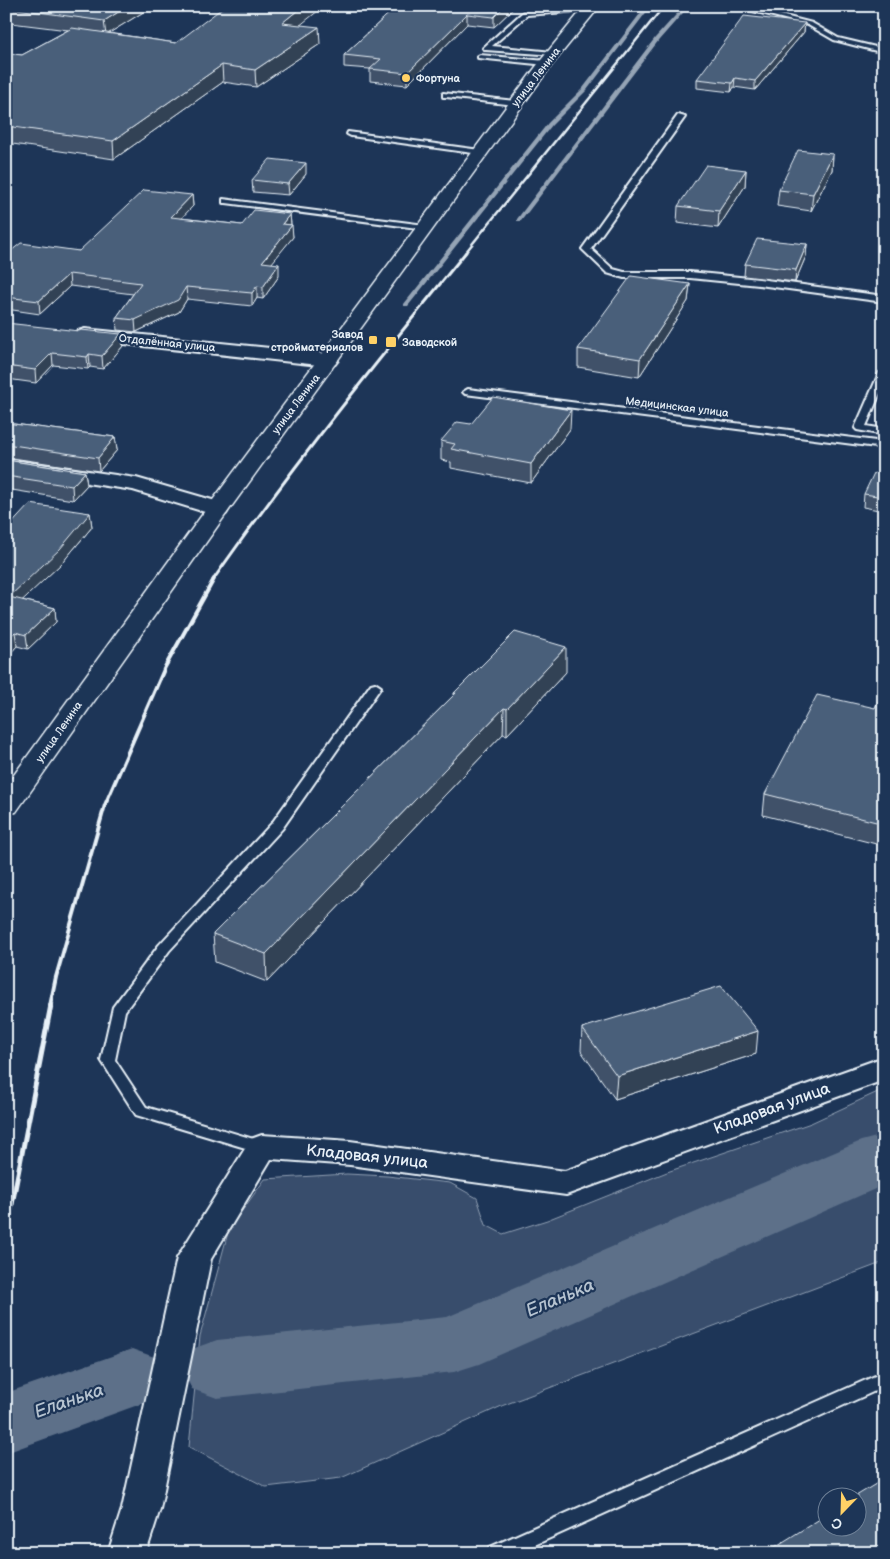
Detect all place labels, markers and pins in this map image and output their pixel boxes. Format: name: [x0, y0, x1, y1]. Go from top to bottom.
marker: Фортуна: [400, 72, 412, 84]
place label: Фортуна: [416, 72, 461, 85]
place label: Завод стройматериалов: [271, 328, 363, 354]
marker: Завод стройматериалов: [367, 334, 379, 346]
marker: Заводской: [384, 335, 398, 349]
place label: Заводской: [402, 336, 457, 349]

